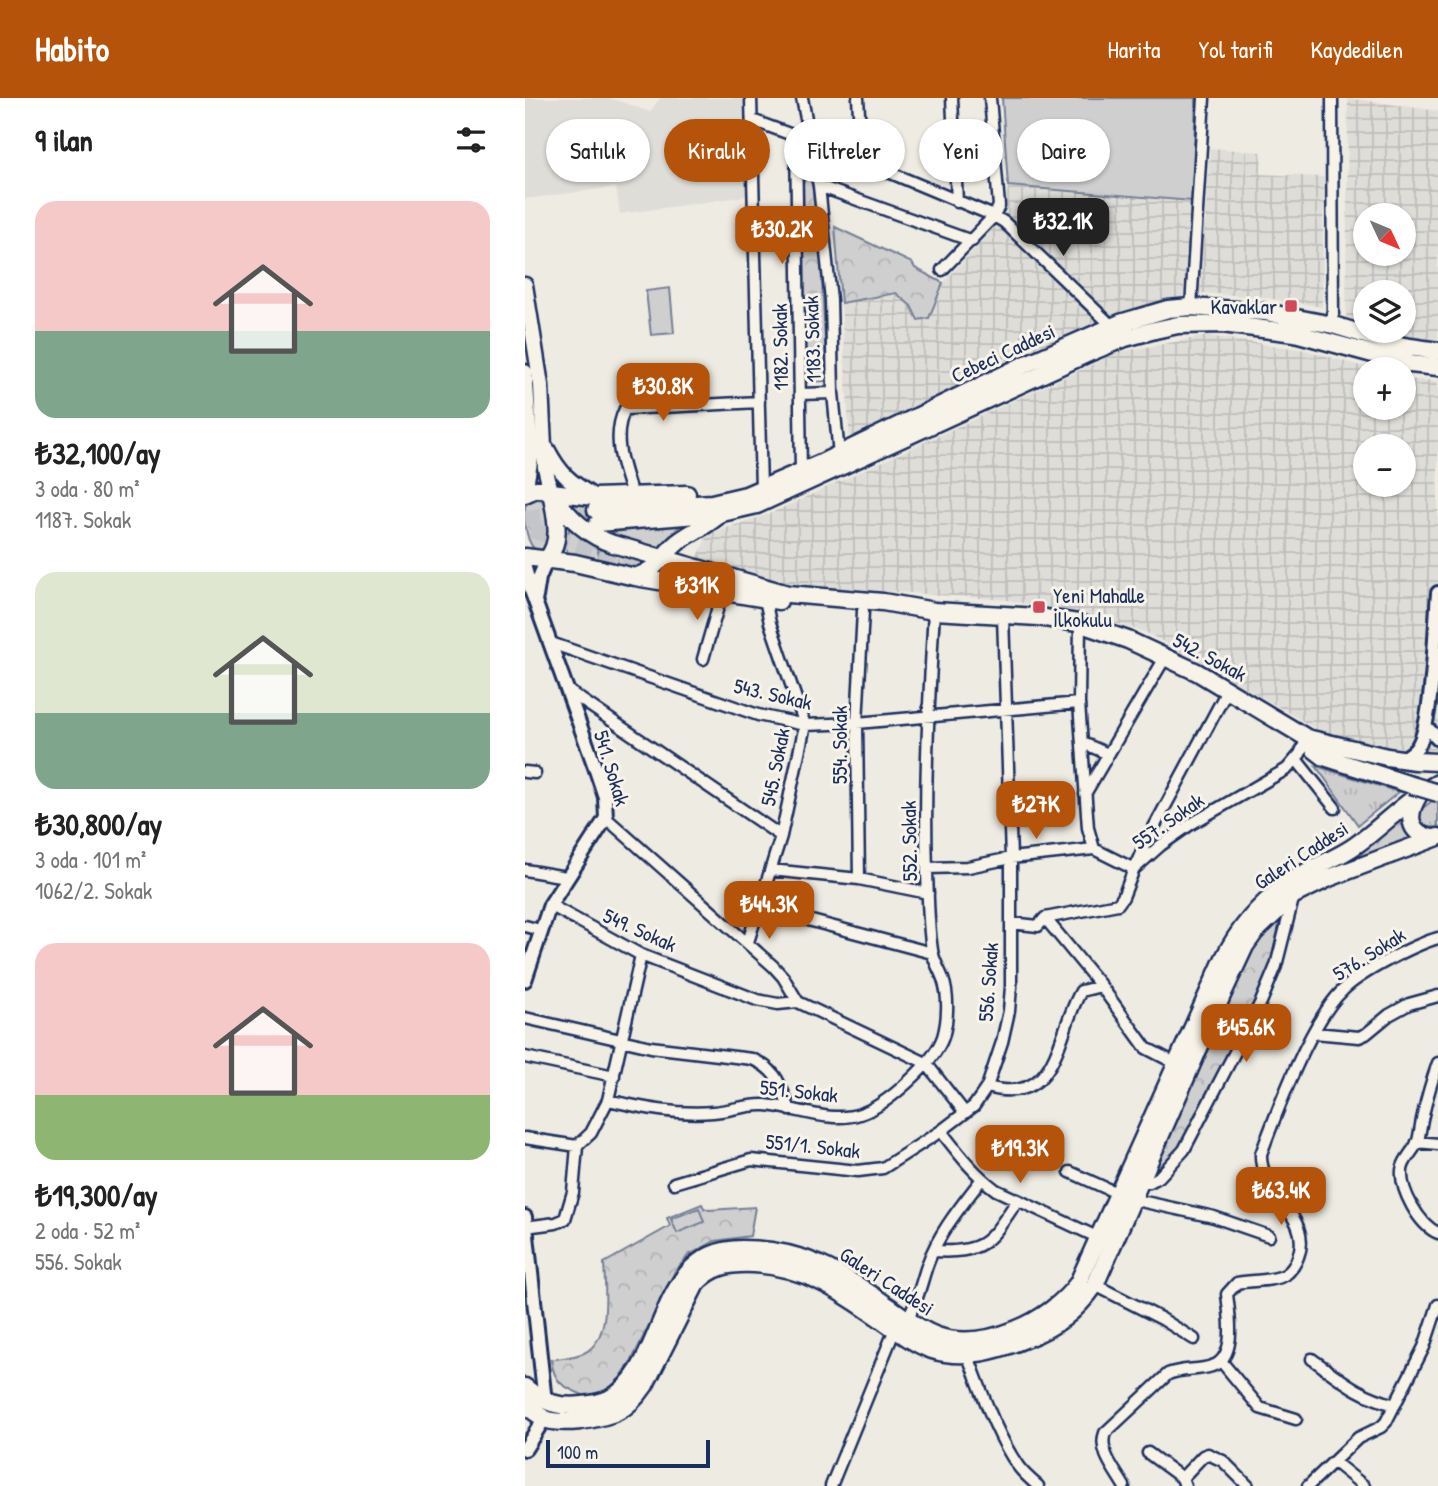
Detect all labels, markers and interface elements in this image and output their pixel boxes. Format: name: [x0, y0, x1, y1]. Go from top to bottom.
text: Habito: [35, 27, 109, 71]
text: Harita: [1107, 33, 1160, 65]
text: Yol tarifi: [1198, 33, 1272, 65]
text: Kaydedilen: [1310, 33, 1403, 65]
chip: Satılık: [546, 119, 650, 182]
chip: Kiralık: [664, 119, 770, 182]
chip: Filtreler: [784, 119, 905, 182]
chip: Yeni: [919, 119, 1003, 182]
chip: Daire: [1017, 119, 1110, 182]
text: 9 ilan: [35, 120, 93, 160]
icon: filters: [452, 121, 490, 159]
pin: ₺32.1K: [1006, 198, 1120, 258]
north arrow: [1353, 203, 1416, 266]
map controls: [1353, 203, 1416, 497]
text: ₺32.1K: [1033, 205, 1093, 236]
pin: ₺30.2K: [725, 206, 839, 266]
text: ₺30.2K: [751, 213, 813, 244]
icon: home: [200, 246, 326, 372]
button: layers: [1353, 280, 1416, 343]
place label: Kavaklar: [1211, 292, 1277, 321]
street label: 1183. Sokak: [796, 295, 828, 383]
marker: Kavaklar: [1283, 298, 1299, 314]
street label: 1182. Sokak: [765, 303, 795, 391]
street label: Cebeci Caddesi: [946, 316, 1060, 390]
button: +: [1353, 357, 1416, 420]
pin: ₺30.8K: [606, 364, 720, 423]
text: ₺30.8K: [633, 370, 693, 401]
text: ₺32,100/ay: [35, 433, 161, 473]
button: −: [1353, 434, 1416, 497]
text: 3 oda · 80 m²: [35, 473, 140, 504]
text: 1187. Sokak: [35, 504, 131, 535]
pin: ₺31K: [656, 562, 738, 622]
text: ₺31K: [675, 569, 719, 600]
place label: Yeni Mahalle İlkokulu: [1053, 581, 1145, 634]
marker: Yeni Mahalle İlkokulu: [1031, 599, 1047, 615]
icon: home: [200, 617, 326, 743]
street label: 542. Sokak: [1168, 625, 1252, 689]
street label: 543. Sokak: [731, 671, 815, 717]
street label: 554. Sokak: [825, 705, 854, 784]
street label: 545. Sokak: [753, 725, 797, 808]
street label: 541. Sokak: [587, 727, 637, 810]
pin: ₺27K: [995, 782, 1077, 841]
street label: 557. Sokak: [1126, 786, 1210, 856]
text: ₺27K: [1012, 788, 1060, 819]
street label: 552. Sokak: [894, 800, 924, 882]
text: ₺30,800/ay: [35, 804, 162, 844]
street label: Galeri Caddesi: [1248, 814, 1354, 896]
text: 3 oda · 101 m²: [35, 844, 146, 875]
text: 1062/2. Sokak: [35, 875, 152, 906]
pin: ₺44.3K: [712, 882, 826, 941]
text: ₺44.3K: [740, 888, 798, 919]
street label: 549. Sokak: [599, 901, 682, 959]
street label: 576. Sokak: [1327, 920, 1411, 988]
street label: 556. Sokak: [971, 941, 1005, 1023]
icon: home: [200, 988, 326, 1114]
pin: ₺45.6K: [1189, 1004, 1303, 1064]
text: ₺45.6K: [1217, 1011, 1275, 1042]
street label: 551. Sokak: [758, 1072, 840, 1110]
pin: ₺19.3K: [963, 1126, 1077, 1185]
street label: 551/1. Sokak: [764, 1127, 862, 1165]
text: ₺19.3K: [991, 1132, 1049, 1163]
pin: ₺63.4K: [1224, 1168, 1338, 1227]
text: ₺63.4K: [1252, 1174, 1310, 1205]
text: ₺19,300/ay: [35, 1175, 158, 1215]
text: 2 oda · 52 m²: [35, 1215, 140, 1246]
street label: Galeri Caddesi: [834, 1240, 940, 1322]
text: 556. Sokak: [35, 1246, 122, 1277]
scale bar: [546, 1437, 711, 1469]
text: 100 m: [557, 1439, 598, 1465]

